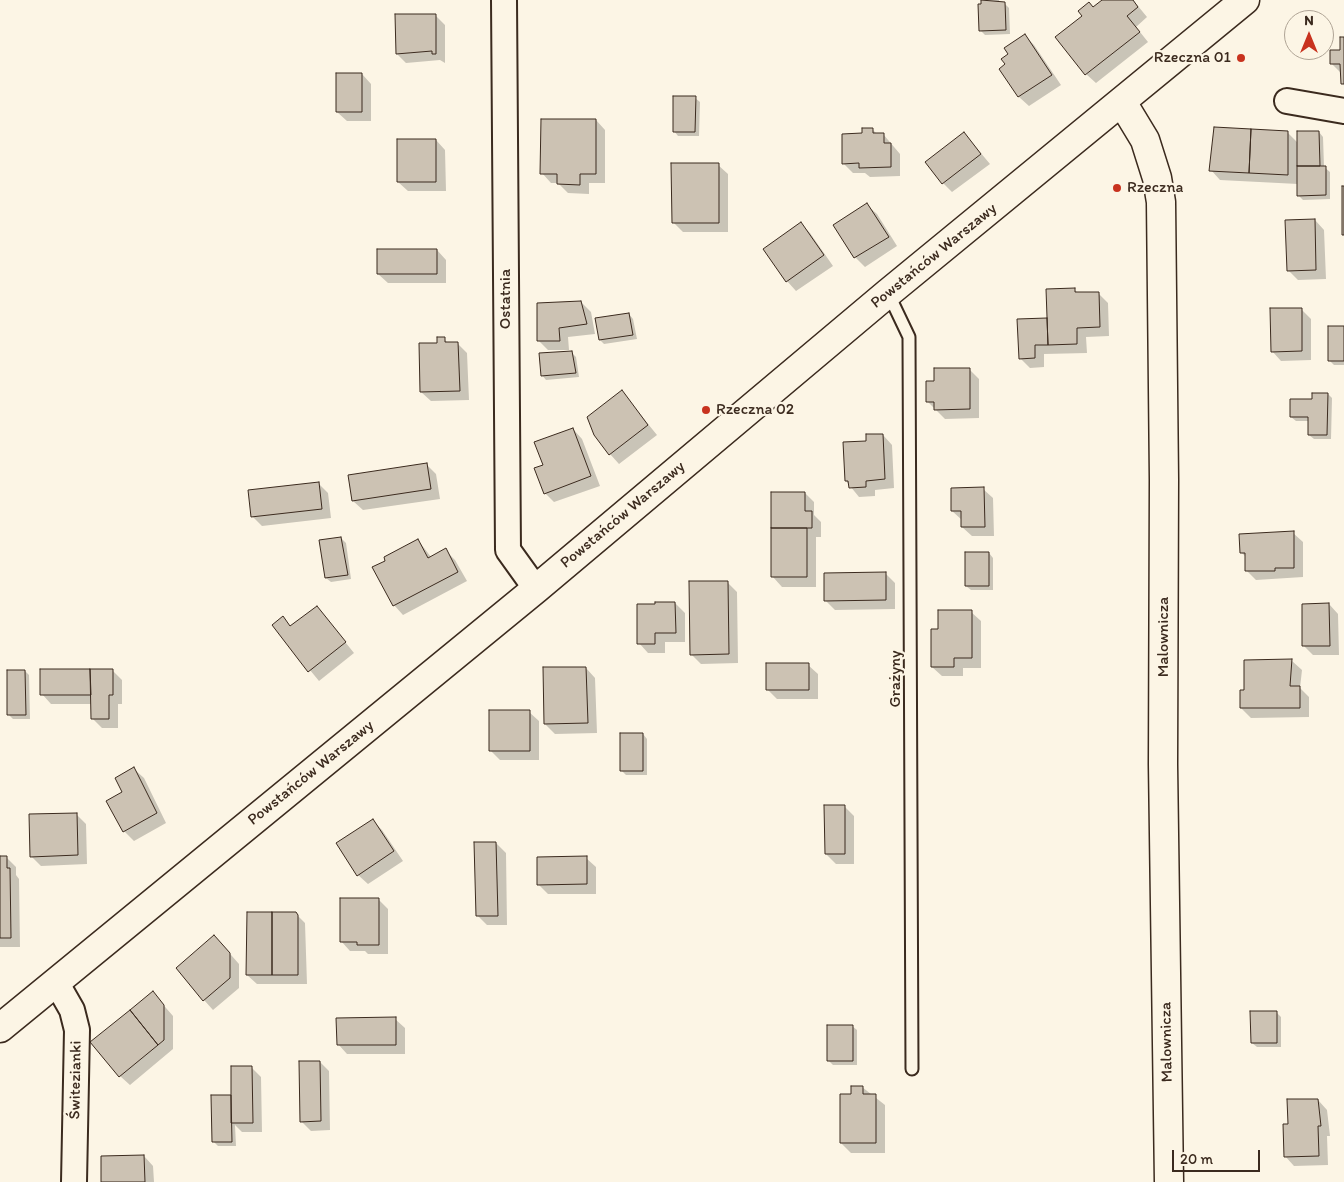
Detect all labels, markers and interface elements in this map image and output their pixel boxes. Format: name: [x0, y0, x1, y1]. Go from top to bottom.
north arrow: [1284, 10, 1334, 60]
text: N: [1304, 12, 1314, 29]
place label: Rzeczna 01: [1154, 48, 1231, 68]
marker: Rzeczna 01: [1235, 52, 1247, 64]
place label: Rzeczna: [1127, 178, 1183, 198]
marker: Rzeczna: [1111, 182, 1123, 194]
street label: Powstańców Warszawy: [867, 199, 1001, 313]
street label: Ostatnia: [496, 269, 516, 329]
place label: Rzeczna 02: [716, 400, 794, 420]
marker: Rzeczna 02: [700, 404, 712, 416]
street label: Powstańców Warszawy: [557, 457, 689, 573]
street label: Malownicza: [1154, 597, 1174, 677]
street label: Grażyny: [886, 650, 906, 708]
street label: Powstańców Warszawy: [244, 716, 378, 830]
street label: Malownicza: [1157, 1001, 1177, 1083]
street label: Świtezianki: [66, 1040, 86, 1120]
scale bar: [1174, 1140, 1262, 1172]
text: 20 m: [1180, 1150, 1213, 1168]

